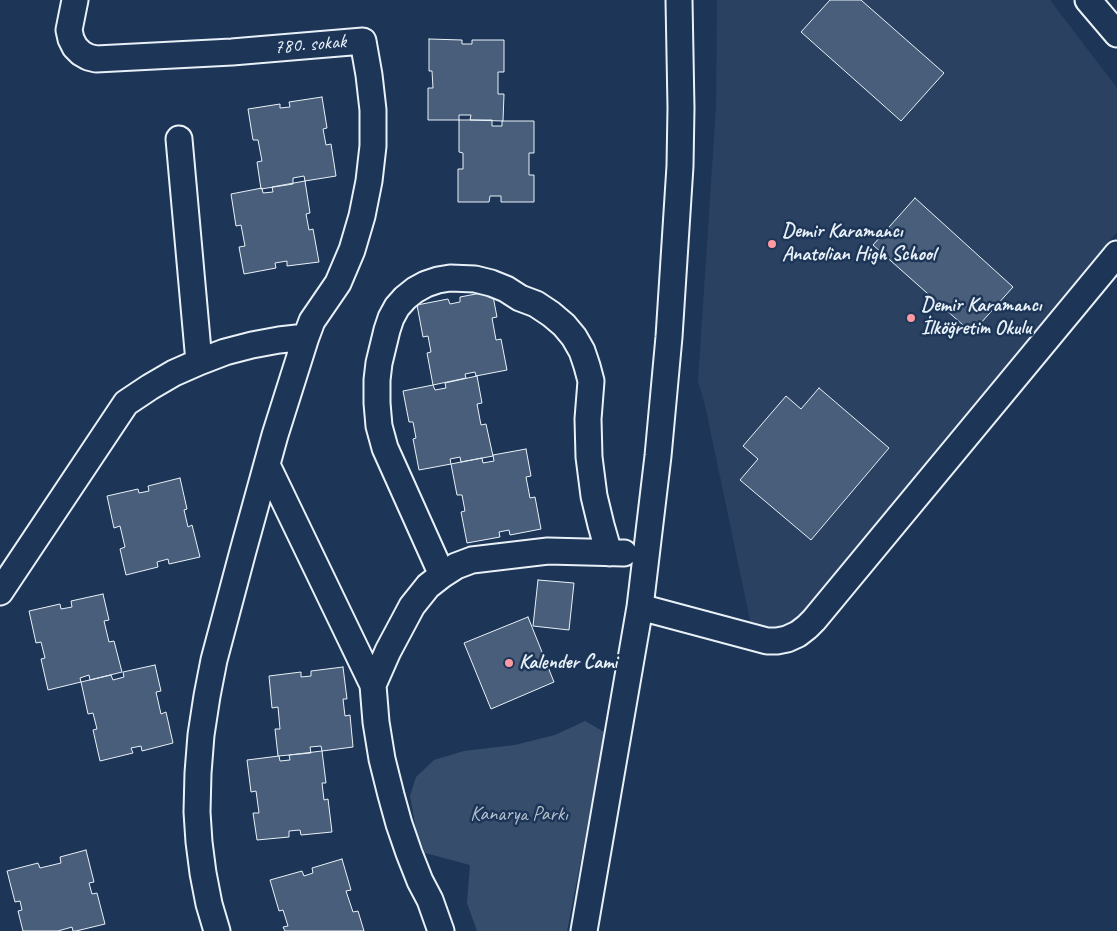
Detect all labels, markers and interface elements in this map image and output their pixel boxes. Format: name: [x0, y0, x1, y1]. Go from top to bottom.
street label: 780. sokak: [273, 30, 347, 60]
place label: Demir Karamancı Anatolian High School: [782, 220, 935, 267]
marker: Demir Karamancı Anatolian High School: [766, 238, 778, 250]
place label: Demir Karamancı İlköğretim Okulu: [921, 294, 1041, 341]
marker: Demir Karamancı İlköğretim Okulu: [905, 312, 917, 324]
place label: Kalender Cami: [519, 651, 617, 675]
marker: Kalender Cami: [503, 657, 515, 669]
park label: Kanarya Parkı: [470, 803, 568, 827]

